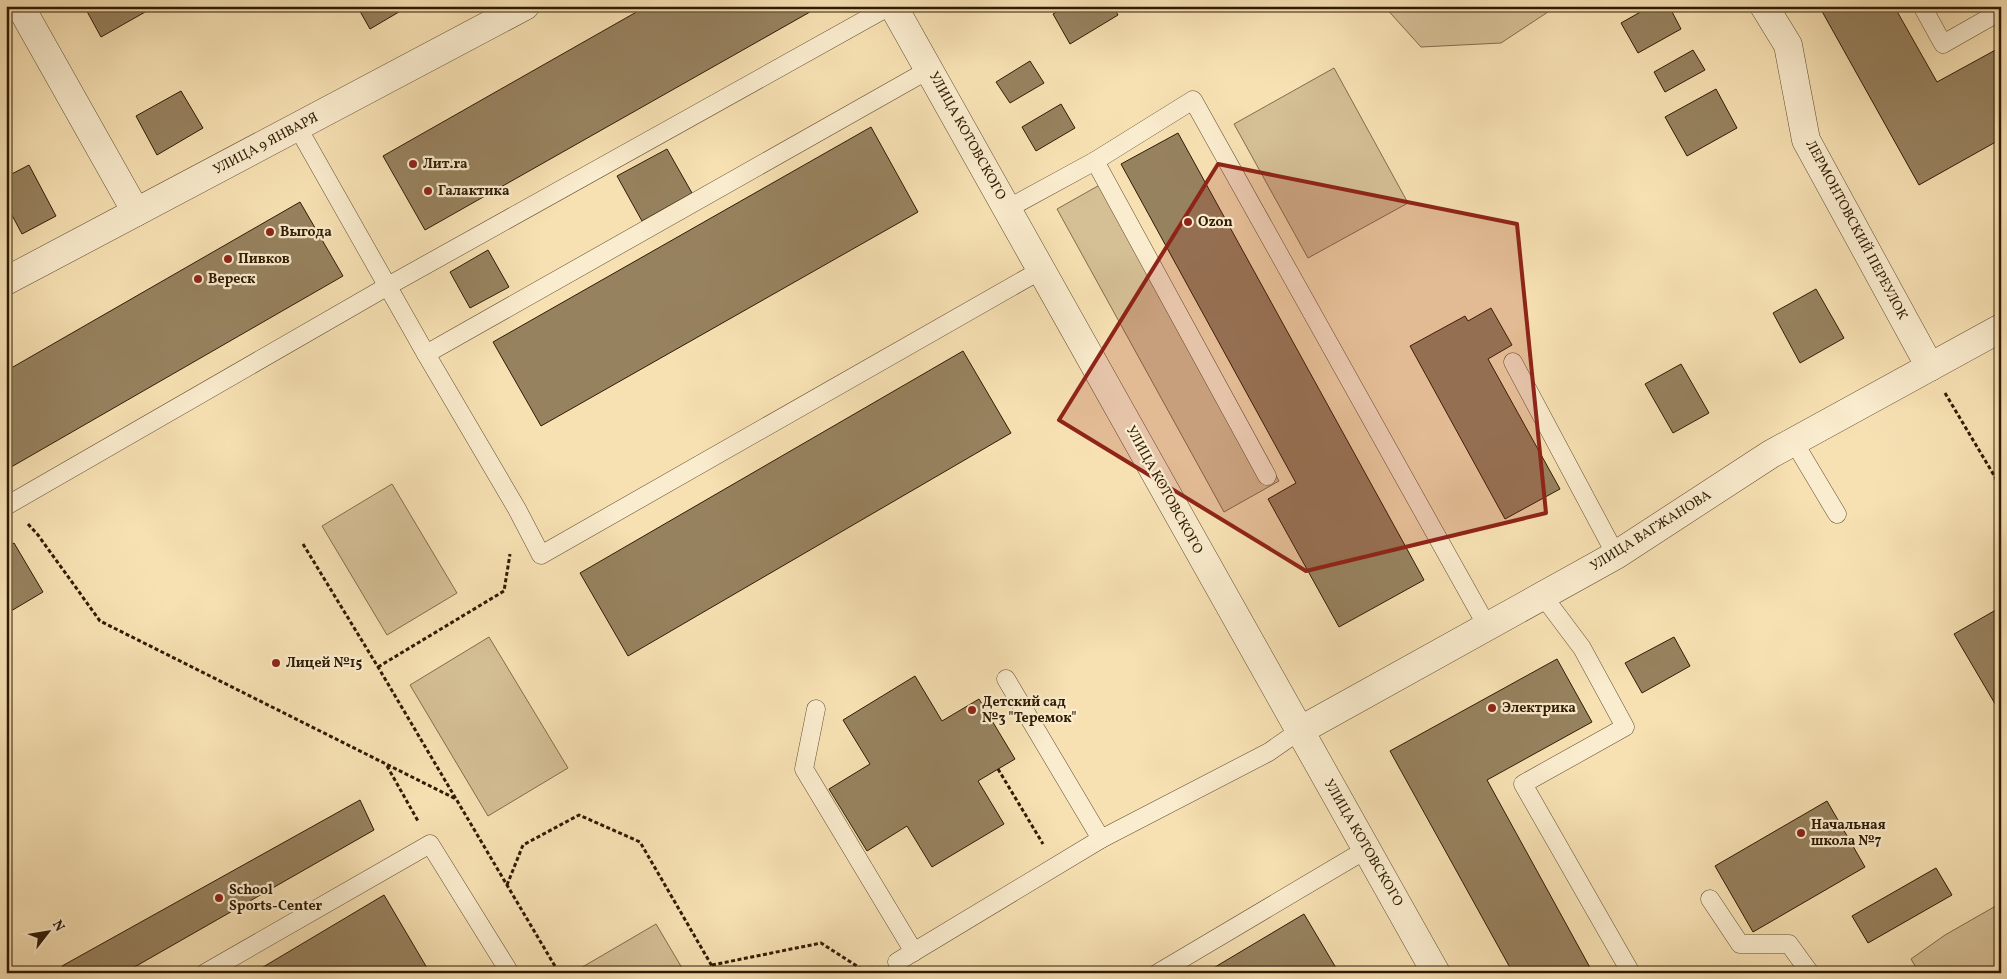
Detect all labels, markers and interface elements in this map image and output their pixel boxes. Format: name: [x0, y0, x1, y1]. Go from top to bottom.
street label: УЛИЦА КОТОВСКОГО: [924, 68, 1010, 204]
street label: УЛИЦА 9 ЯНВАРЯ: [210, 108, 322, 180]
street label: ЛЕРМОНТОВСКИЙ ПЕРЕУЛОК: [1800, 136, 1913, 324]
place label: Лит.ra: [423, 155, 468, 174]
marker: Лит.ra: [407, 158, 419, 170]
place label: Галактика: [438, 182, 510, 201]
marker: Галактика: [422, 185, 434, 197]
place label: Ozon: [1198, 213, 1233, 232]
marker: Ozon: [1182, 216, 1194, 228]
place label: Выгода: [280, 223, 332, 242]
marker: Выгода: [264, 226, 276, 238]
place label: Пивков: [238, 250, 290, 269]
marker: Пивков: [222, 253, 234, 265]
place label: Вереск: [208, 270, 256, 289]
marker: Вереск: [192, 273, 204, 285]
street label: УЛИЦА КОТОВСКОГО: [1121, 422, 1207, 558]
street label: УЛИЦА ВАГЖАНОВА: [1587, 486, 1715, 576]
place label: Лицей №15: [286, 654, 362, 673]
marker: Лицей №15: [270, 657, 282, 669]
place label: Детский сад №3 "Теремок": [982, 693, 1077, 728]
place label: Электрика: [1502, 699, 1576, 718]
marker: Электрика: [1486, 702, 1498, 714]
marker: Детский сад №3 "Теремок": [966, 704, 978, 716]
street label: УЛИЦА КОТОВСКОГО: [1319, 776, 1407, 910]
place label: Начальная школа №7: [1811, 816, 1886, 851]
marker: Начальная школа №7: [1795, 827, 1807, 839]
place label: School Sports-Center: [229, 881, 323, 916]
marker: School Sports-Center: [213, 892, 225, 904]
north arrow: [22, 906, 72, 956]
text: N: [47, 917, 69, 935]

